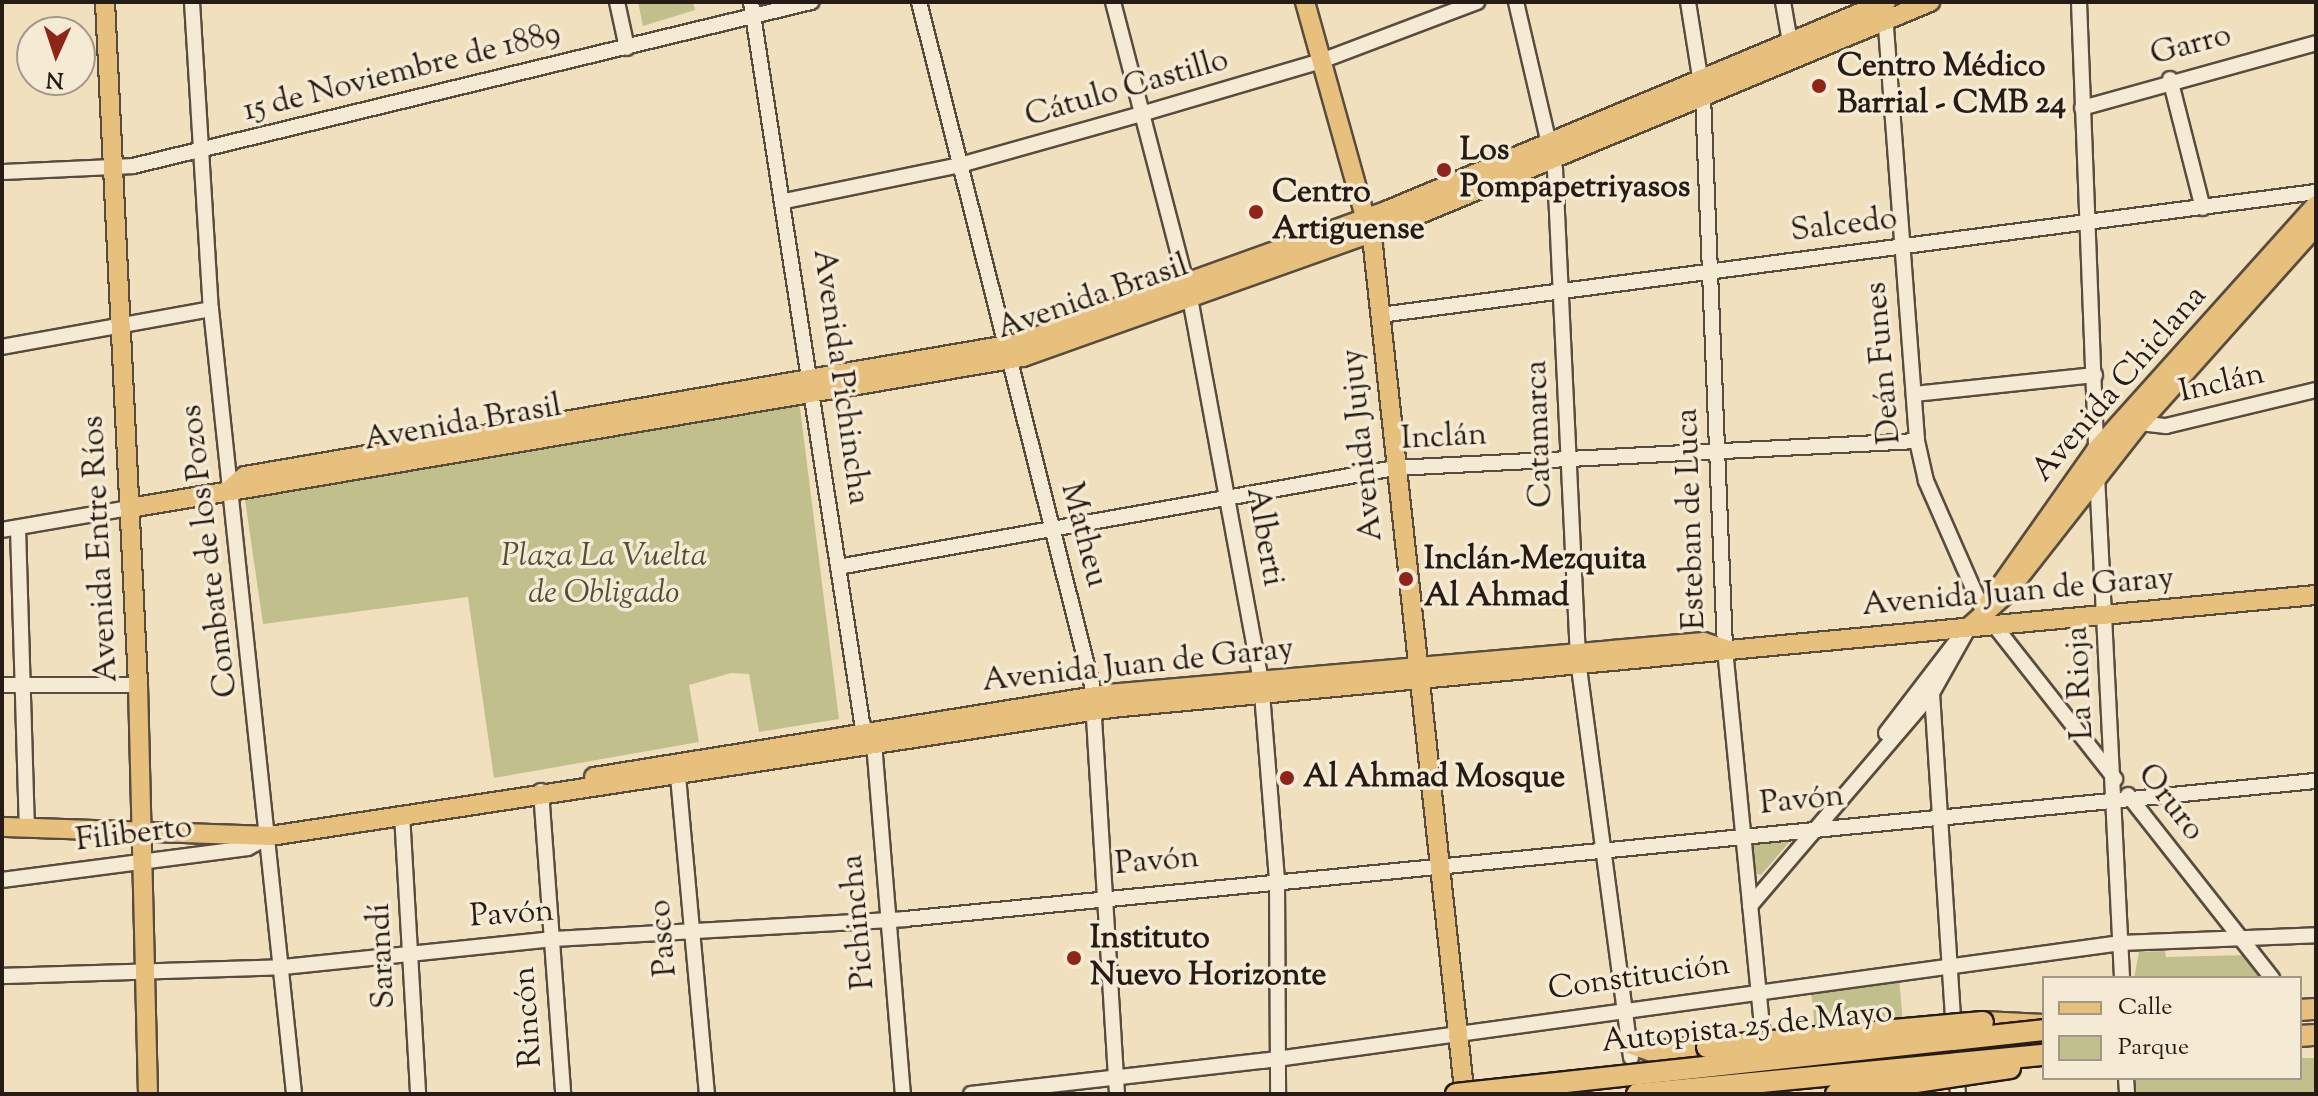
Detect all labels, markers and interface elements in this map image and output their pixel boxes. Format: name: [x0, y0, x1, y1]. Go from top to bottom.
street label: 15 de Noviembre de 1889: [239, 15, 565, 131]
north arrow: [16, 16, 96, 96]
street label: Garro: [2146, 17, 2236, 75]
street label: Cátulo Castillo: [1021, 42, 1233, 136]
place label: Centro Médico Barrial - CMB 24: [1837, 49, 2066, 124]
text: N: [45, 62, 64, 94]
marker: Centro Médico Barrial - CMB 24: [1808, 75, 1830, 97]
place label: Los Pompapetriyasos: [1460, 133, 1690, 208]
marker: Los Pompapetriyasos: [1435, 161, 1453, 179]
place label: Centro Artiguense: [1272, 175, 1425, 250]
street label: Salcedo: [1789, 200, 1899, 252]
marker: Centro Artiguense: [1247, 203, 1265, 221]
street label: Avenida Pichincha: [803, 247, 877, 507]
street label: Avenida Brasil: [992, 247, 1194, 349]
street label: Avenida Chiclana: [2024, 278, 2216, 490]
street label: Deán Funes: [1858, 280, 1910, 446]
street label: Avenida Jujuy: [1334, 347, 1392, 543]
street label: Inclán: [2176, 356, 2268, 412]
street label: Catamarca: [1518, 360, 1562, 508]
street label: Avenida Brasil: [361, 388, 565, 460]
street label: Combate de los Pozos: [173, 403, 247, 699]
street label: Esteban de Luca: [1669, 407, 1715, 631]
street label: Avenida Entre Ríos: [75, 415, 127, 683]
street label: Inclán: [1400, 417, 1488, 459]
street label: Matheu: [1051, 479, 1115, 591]
street label: Alberti: [1236, 485, 1292, 589]
park label: Plaza La Vuelta de Obligado: [501, 539, 707, 614]
place label: Inclán-Mezquita Al Ahmad: [1424, 542, 1647, 617]
street label: Avenida Juan de Garay: [1860, 560, 2176, 626]
marker: Inclán-Mezquita Al Ahmad: [1395, 568, 1417, 590]
street label: La Rioja: [2059, 625, 2103, 741]
street label: Avenida Juan de Garay: [980, 631, 1296, 701]
street label: Oruro: [2128, 757, 2212, 849]
place label: Al Ahmad Mosque: [1303, 759, 1565, 797]
marker: Al Ahmad Mosque: [1278, 769, 1296, 787]
street label: Pavón: [1758, 778, 1846, 824]
street label: Filiberto: [74, 809, 194, 861]
street label: Pavón: [1113, 839, 1201, 885]
street label: Pichincha: [834, 853, 884, 991]
street label: Pavón: [469, 893, 555, 937]
street label: Pasco: [642, 898, 686, 978]
street label: Sarandí: [361, 902, 405, 1010]
place label: Instituto Nuevo Horizonte: [1090, 921, 1326, 996]
street label: Constitución: [1546, 946, 1732, 1010]
marker: Instituto Nuevo Horizonte: [1065, 949, 1083, 967]
street label: Rincón: [506, 965, 552, 1069]
legend: [2042, 976, 2302, 1080]
text: Calle: [2118, 991, 2172, 1025]
street label: Autopista 25 de Mayo: [1600, 994, 1894, 1062]
text: Parque: [2118, 1031, 2189, 1065]

